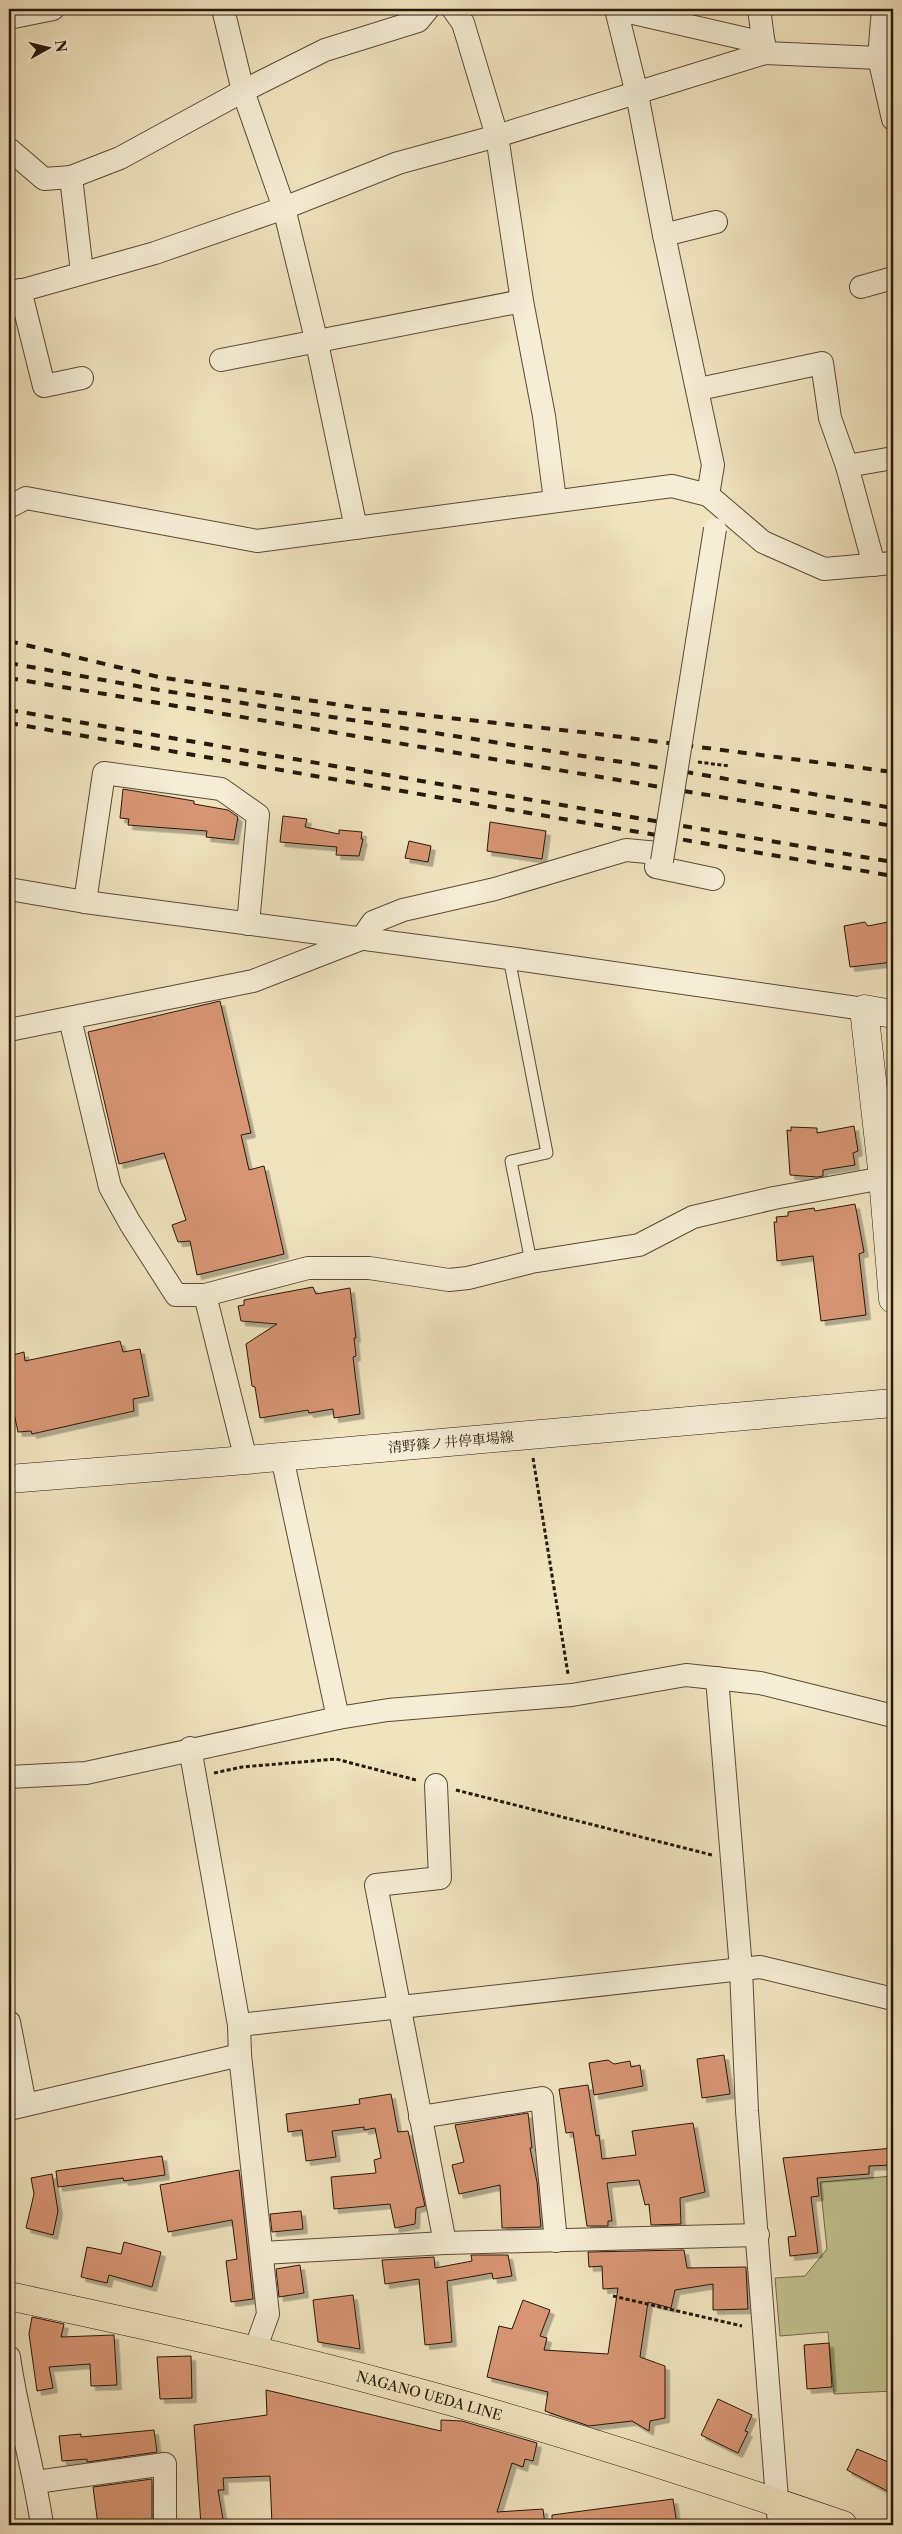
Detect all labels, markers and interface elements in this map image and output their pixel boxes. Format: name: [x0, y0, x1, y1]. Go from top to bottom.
north arrow: [22, 22, 72, 72]
text: N: [51, 39, 71, 53]
street label: 清野篠ノ井停車場線: [387, 1428, 515, 1456]
street label: NAGANO UEDA LINE: [354, 2367, 504, 2424]

